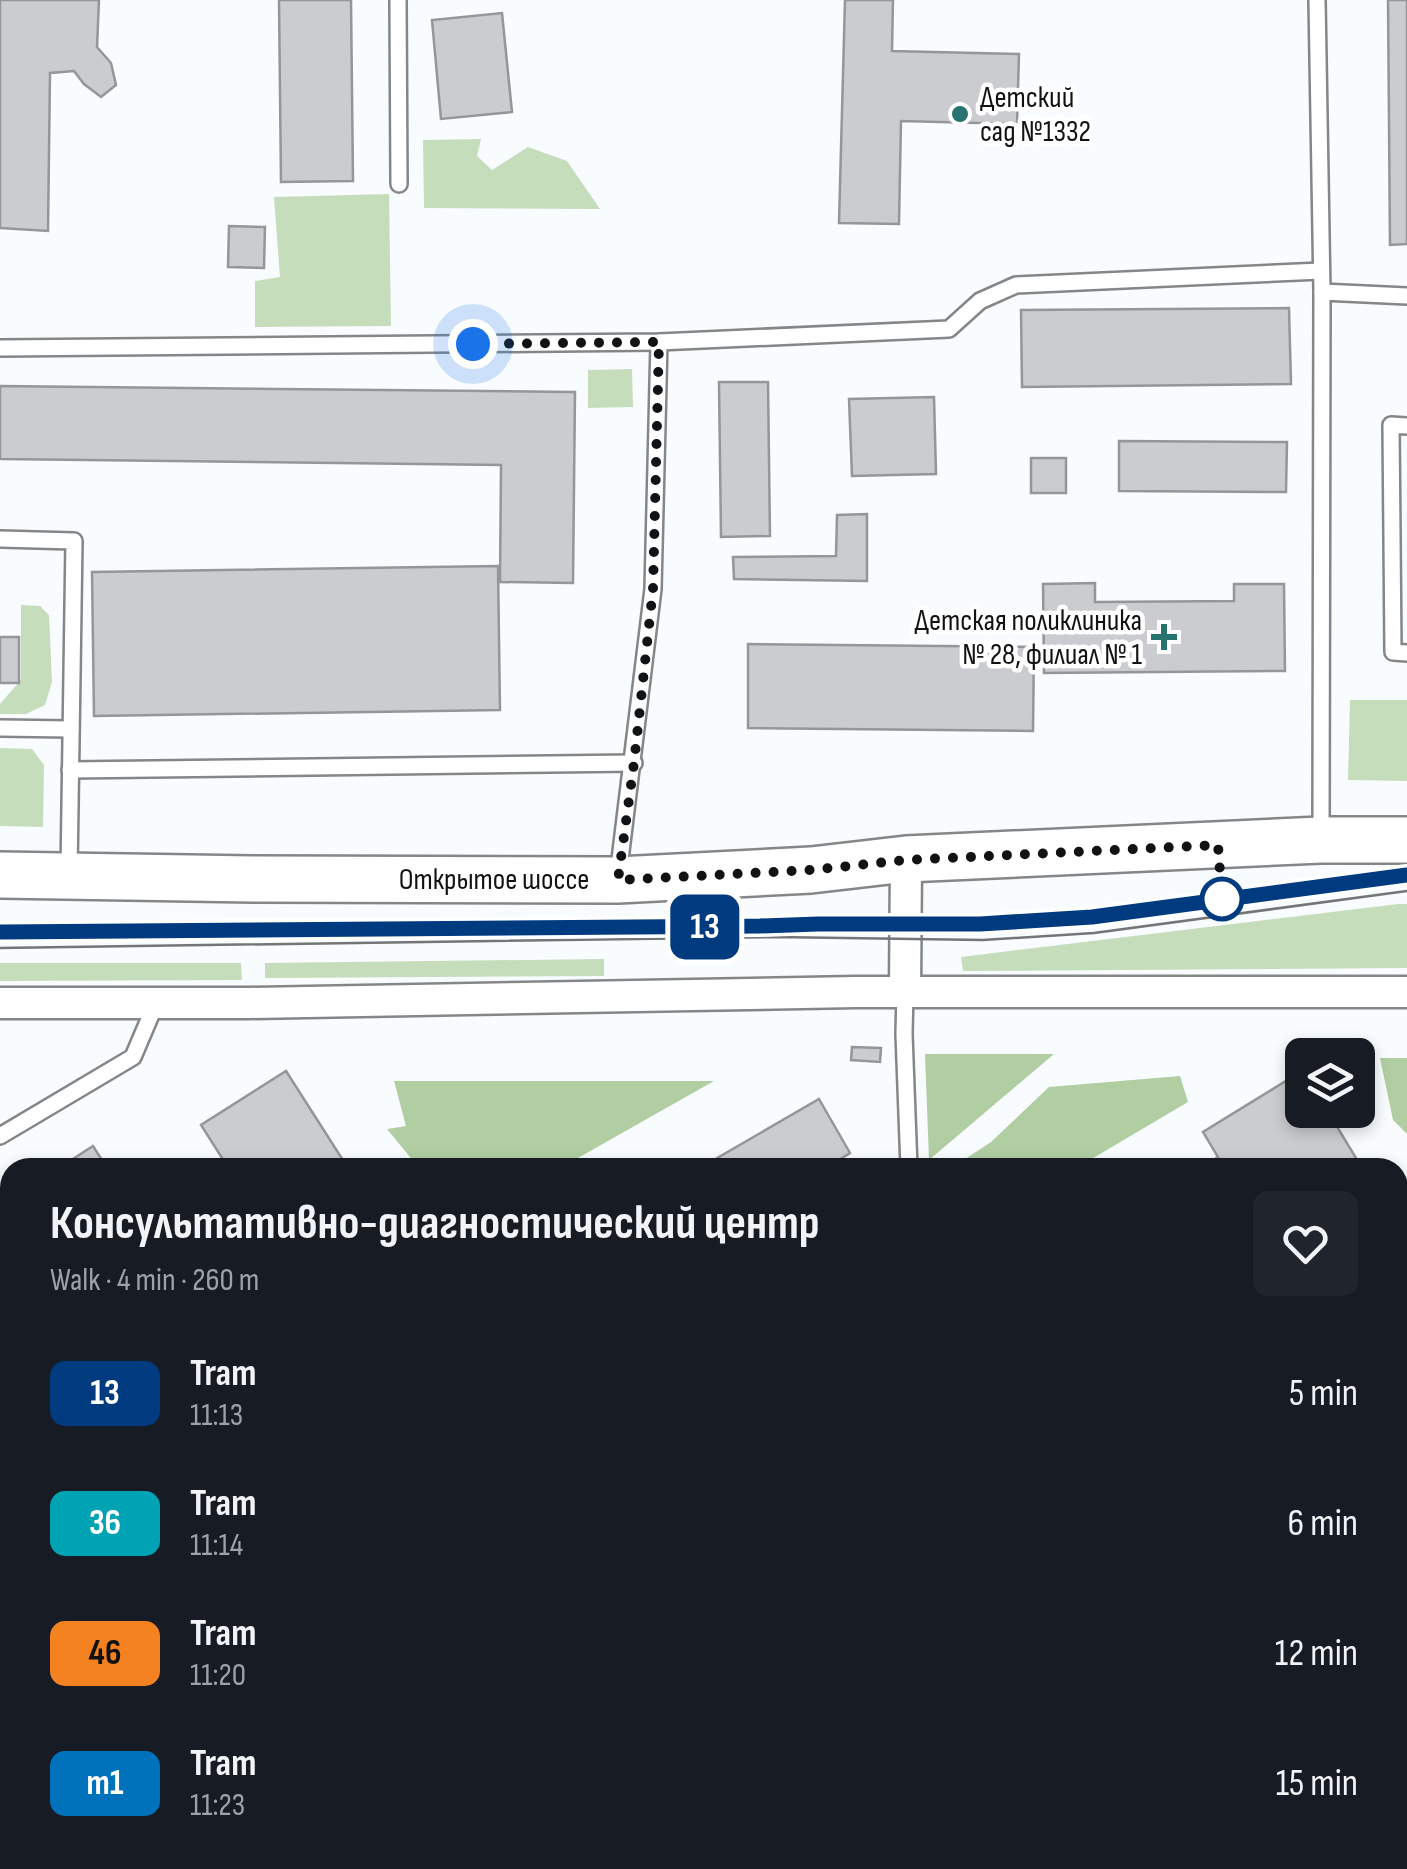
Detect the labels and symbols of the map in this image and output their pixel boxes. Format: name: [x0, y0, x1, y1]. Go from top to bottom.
place label: Детский сад №1332: [980, 80, 1091, 150]
marker: Детский сад №1332: [949, 103, 971, 125]
your location: [448, 319, 498, 369]
place label: Детская поликлиника № 28, филиал № 1: [914, 603, 1142, 673]
marker: Детская поликлиника № 28, филиал № 1: [1151, 624, 1177, 650]
street label: Открытое шоссе: [399, 862, 589, 898]
unlabelled marker: [1201, 878, 1243, 920]
line badge: 13: [660, 894, 750, 960]

